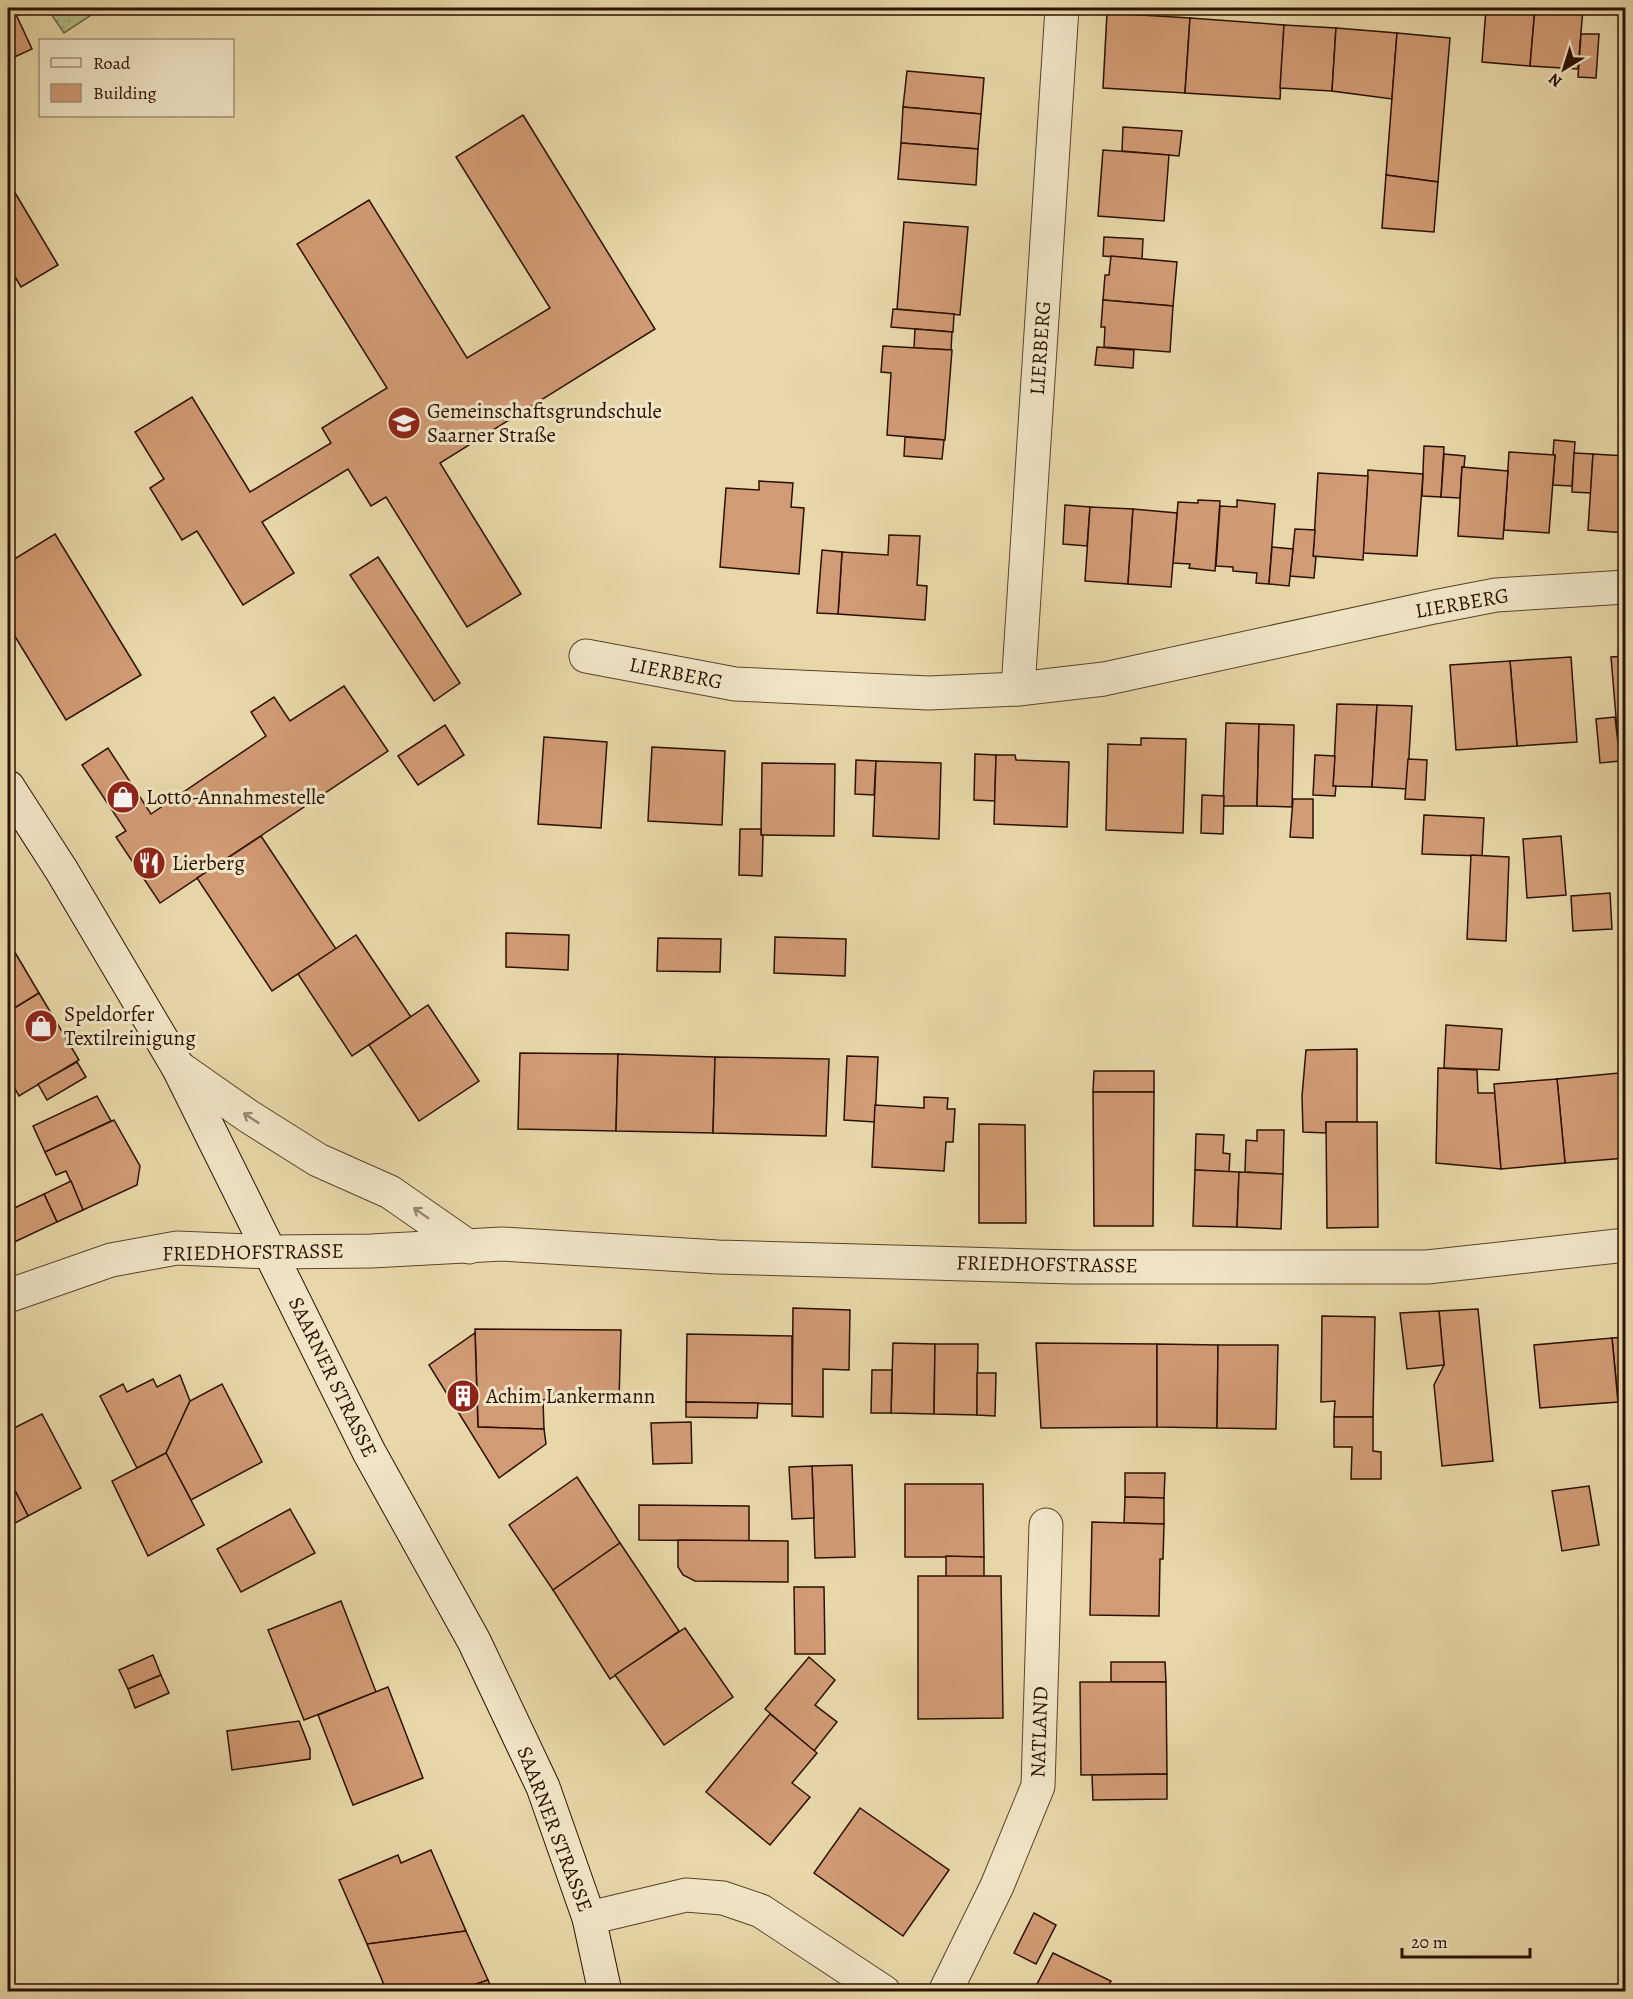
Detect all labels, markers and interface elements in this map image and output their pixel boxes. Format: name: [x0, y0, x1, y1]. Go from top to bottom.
legend: [39, 39, 234, 117]
north arrow: [1534, 39, 1594, 99]
text: Road: [93, 51, 131, 75]
text: N: [1544, 68, 1567, 92]
text: Building: [93, 81, 157, 105]
street label: LIERBERG: [1023, 300, 1057, 396]
place label: Gemeinschaftsgrundschule Saarner Straße: [427, 397, 662, 449]
school or university icon: Gemeinschaftsgrundschule Saarner Straße: [386, 405, 422, 441]
street label: LIERBERG: [1413, 581, 1511, 625]
street label: LIERBERG: [627, 650, 725, 696]
shop icon: Lotto-Annahmestelle: [105, 779, 141, 815]
place label: Lotto-Annahmestelle: [146, 783, 326, 811]
restaurant icon: Lierberg: [131, 845, 167, 881]
place label: Lierberg: [172, 849, 245, 877]
place label: Speldorfer Textilreinigung: [64, 1000, 196, 1052]
shop icon: Speldorfer Textilreinigung: [23, 1008, 59, 1044]
one-way arrow: [243, 1112, 260, 1124]
one-way arrow: [413, 1207, 429, 1219]
street label: FRIEDHOFSTRASSE: [162, 1236, 344, 1268]
street label: FRIEDHOFSTRASSE: [956, 1248, 1138, 1280]
street label: SAARNER STRASSE: [282, 1292, 384, 1462]
building icon: Achim Lankermann: [445, 1378, 481, 1414]
place label: Achim Lankermann: [485, 1382, 655, 1410]
street label: NATLAND: [1023, 1686, 1055, 1778]
street label: SAARNER STRASSE: [511, 1742, 599, 1916]
scale bar: [1402, 1921, 1530, 1959]
text: 20 m: [1411, 1930, 1448, 1954]

